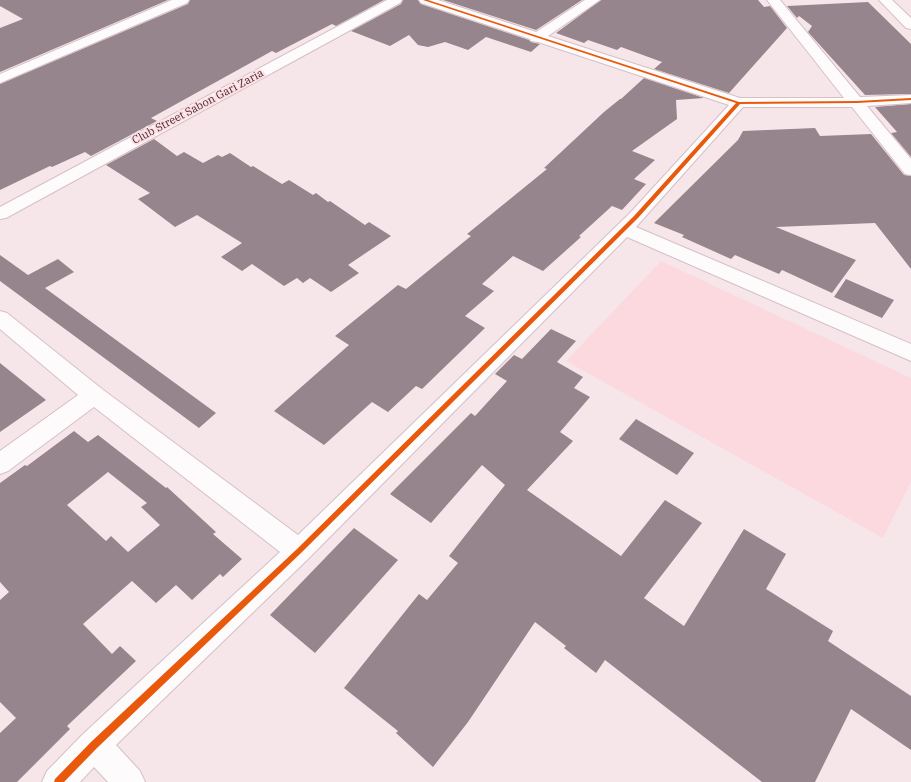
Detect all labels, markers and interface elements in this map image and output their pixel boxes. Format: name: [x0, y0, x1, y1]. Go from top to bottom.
street label: Club Street Sabon Gari Zaria: [130, 67, 266, 147]

